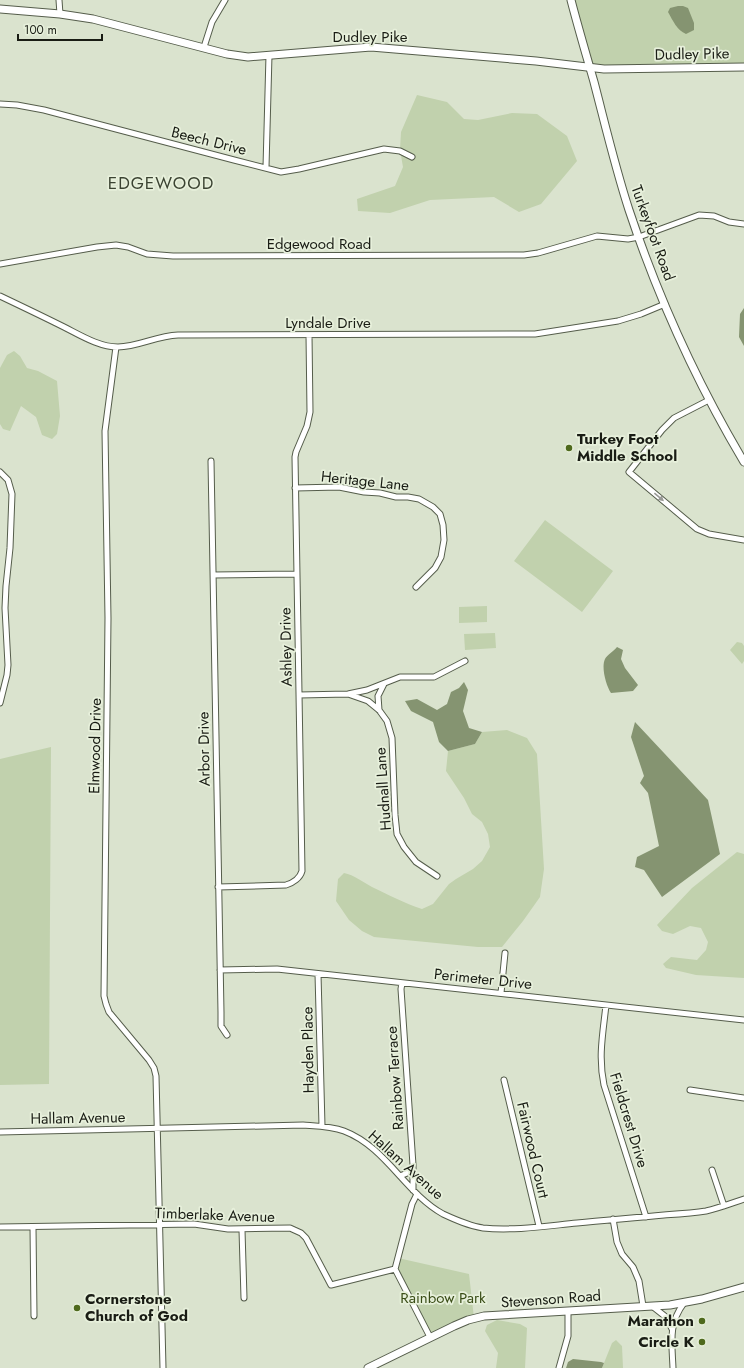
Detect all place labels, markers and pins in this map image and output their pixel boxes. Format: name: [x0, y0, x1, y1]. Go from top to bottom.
place label: Turkey Foot Middle School: [577, 428, 677, 467]
marker: Turkey Foot Middle School: [564, 443, 574, 453]
place label: Cornerstone Church of God: [85, 1288, 188, 1327]
marker: Cornerstone Church of God: [72, 1303, 82, 1313]
place label: Marathon: [628, 1310, 694, 1332]
marker: Marathon: [697, 1316, 707, 1326]
place label: Circle K: [638, 1331, 695, 1353]
marker: Circle K: [697, 1337, 707, 1347]

